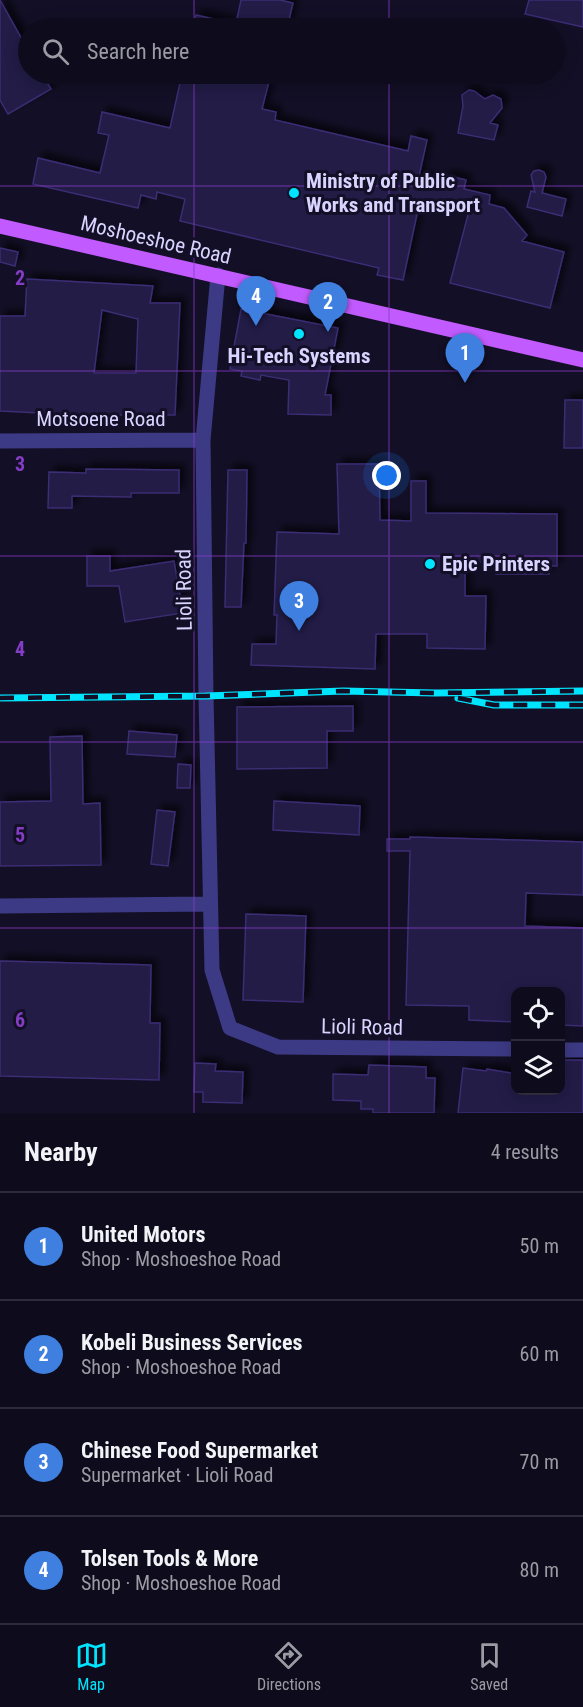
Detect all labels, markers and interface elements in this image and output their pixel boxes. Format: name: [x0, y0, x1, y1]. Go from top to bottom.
search box: [18, 18, 565, 84]
icon: search: [39, 35, 72, 68]
text: Search here: [87, 39, 189, 64]
place label: Ministry of Public Works and Transport: [306, 169, 480, 217]
marker: Ministry of Public Works and Transport: [287, 186, 301, 200]
street label: Moshoeshoe Road: [78, 211, 234, 269]
text: 2: [15, 266, 25, 290]
pin: 4: [236, 276, 276, 326]
pin: 2: [308, 282, 348, 332]
marker: Hi-Tech Systems: [292, 327, 306, 341]
pin: 1: [446, 334, 484, 383]
place label: Hi-Tech Systems: [228, 344, 370, 368]
street label: Motsoene Road: [36, 407, 166, 431]
text: 3: [15, 452, 25, 476]
your location: [372, 461, 401, 490]
street label: Lioli Road: [171, 549, 197, 631]
place label: Epic Printers: [442, 552, 550, 576]
marker: Epic Printers: [423, 557, 437, 571]
pin: 3: [280, 582, 318, 631]
text: 4: [15, 637, 25, 661]
text: 5: [15, 823, 25, 847]
map controls: [511, 987, 565, 1095]
button: locate: [511, 987, 565, 1041]
text: 6: [15, 1008, 25, 1032]
street label: Lioli Road: [321, 1014, 403, 1040]
button: layers: [511, 1041, 565, 1095]
text: Nearby: [24, 1137, 98, 1167]
text: 4 results: [491, 1140, 559, 1164]
text: United Motors: [81, 1222, 205, 1247]
text: 1: [38, 1234, 49, 1258]
text: 50 m: [520, 1234, 559, 1258]
text: Shop · Moshoeshoe Road: [81, 1247, 281, 1271]
text: Kobeli Business Services: [81, 1330, 302, 1355]
text: 2: [38, 1342, 49, 1366]
text: 60 m: [520, 1342, 559, 1366]
text: Shop · Moshoeshoe Road: [81, 1355, 281, 1379]
text: Chinese Food Supermarket: [81, 1438, 318, 1463]
text: 3: [38, 1450, 49, 1474]
text: 70 m: [520, 1450, 559, 1474]
text: Supermarket · Lioli Road: [81, 1463, 273, 1487]
text: Tolsen Tools & More: [81, 1546, 258, 1571]
text: 4: [38, 1558, 49, 1582]
text: 80 m: [520, 1558, 559, 1582]
text: Shop · Moshoeshoe Road: [81, 1571, 281, 1595]
tab: Map: [75, 1639, 108, 1694]
tab: Directions: [257, 1639, 321, 1694]
tab: Saved: [470, 1639, 508, 1694]

